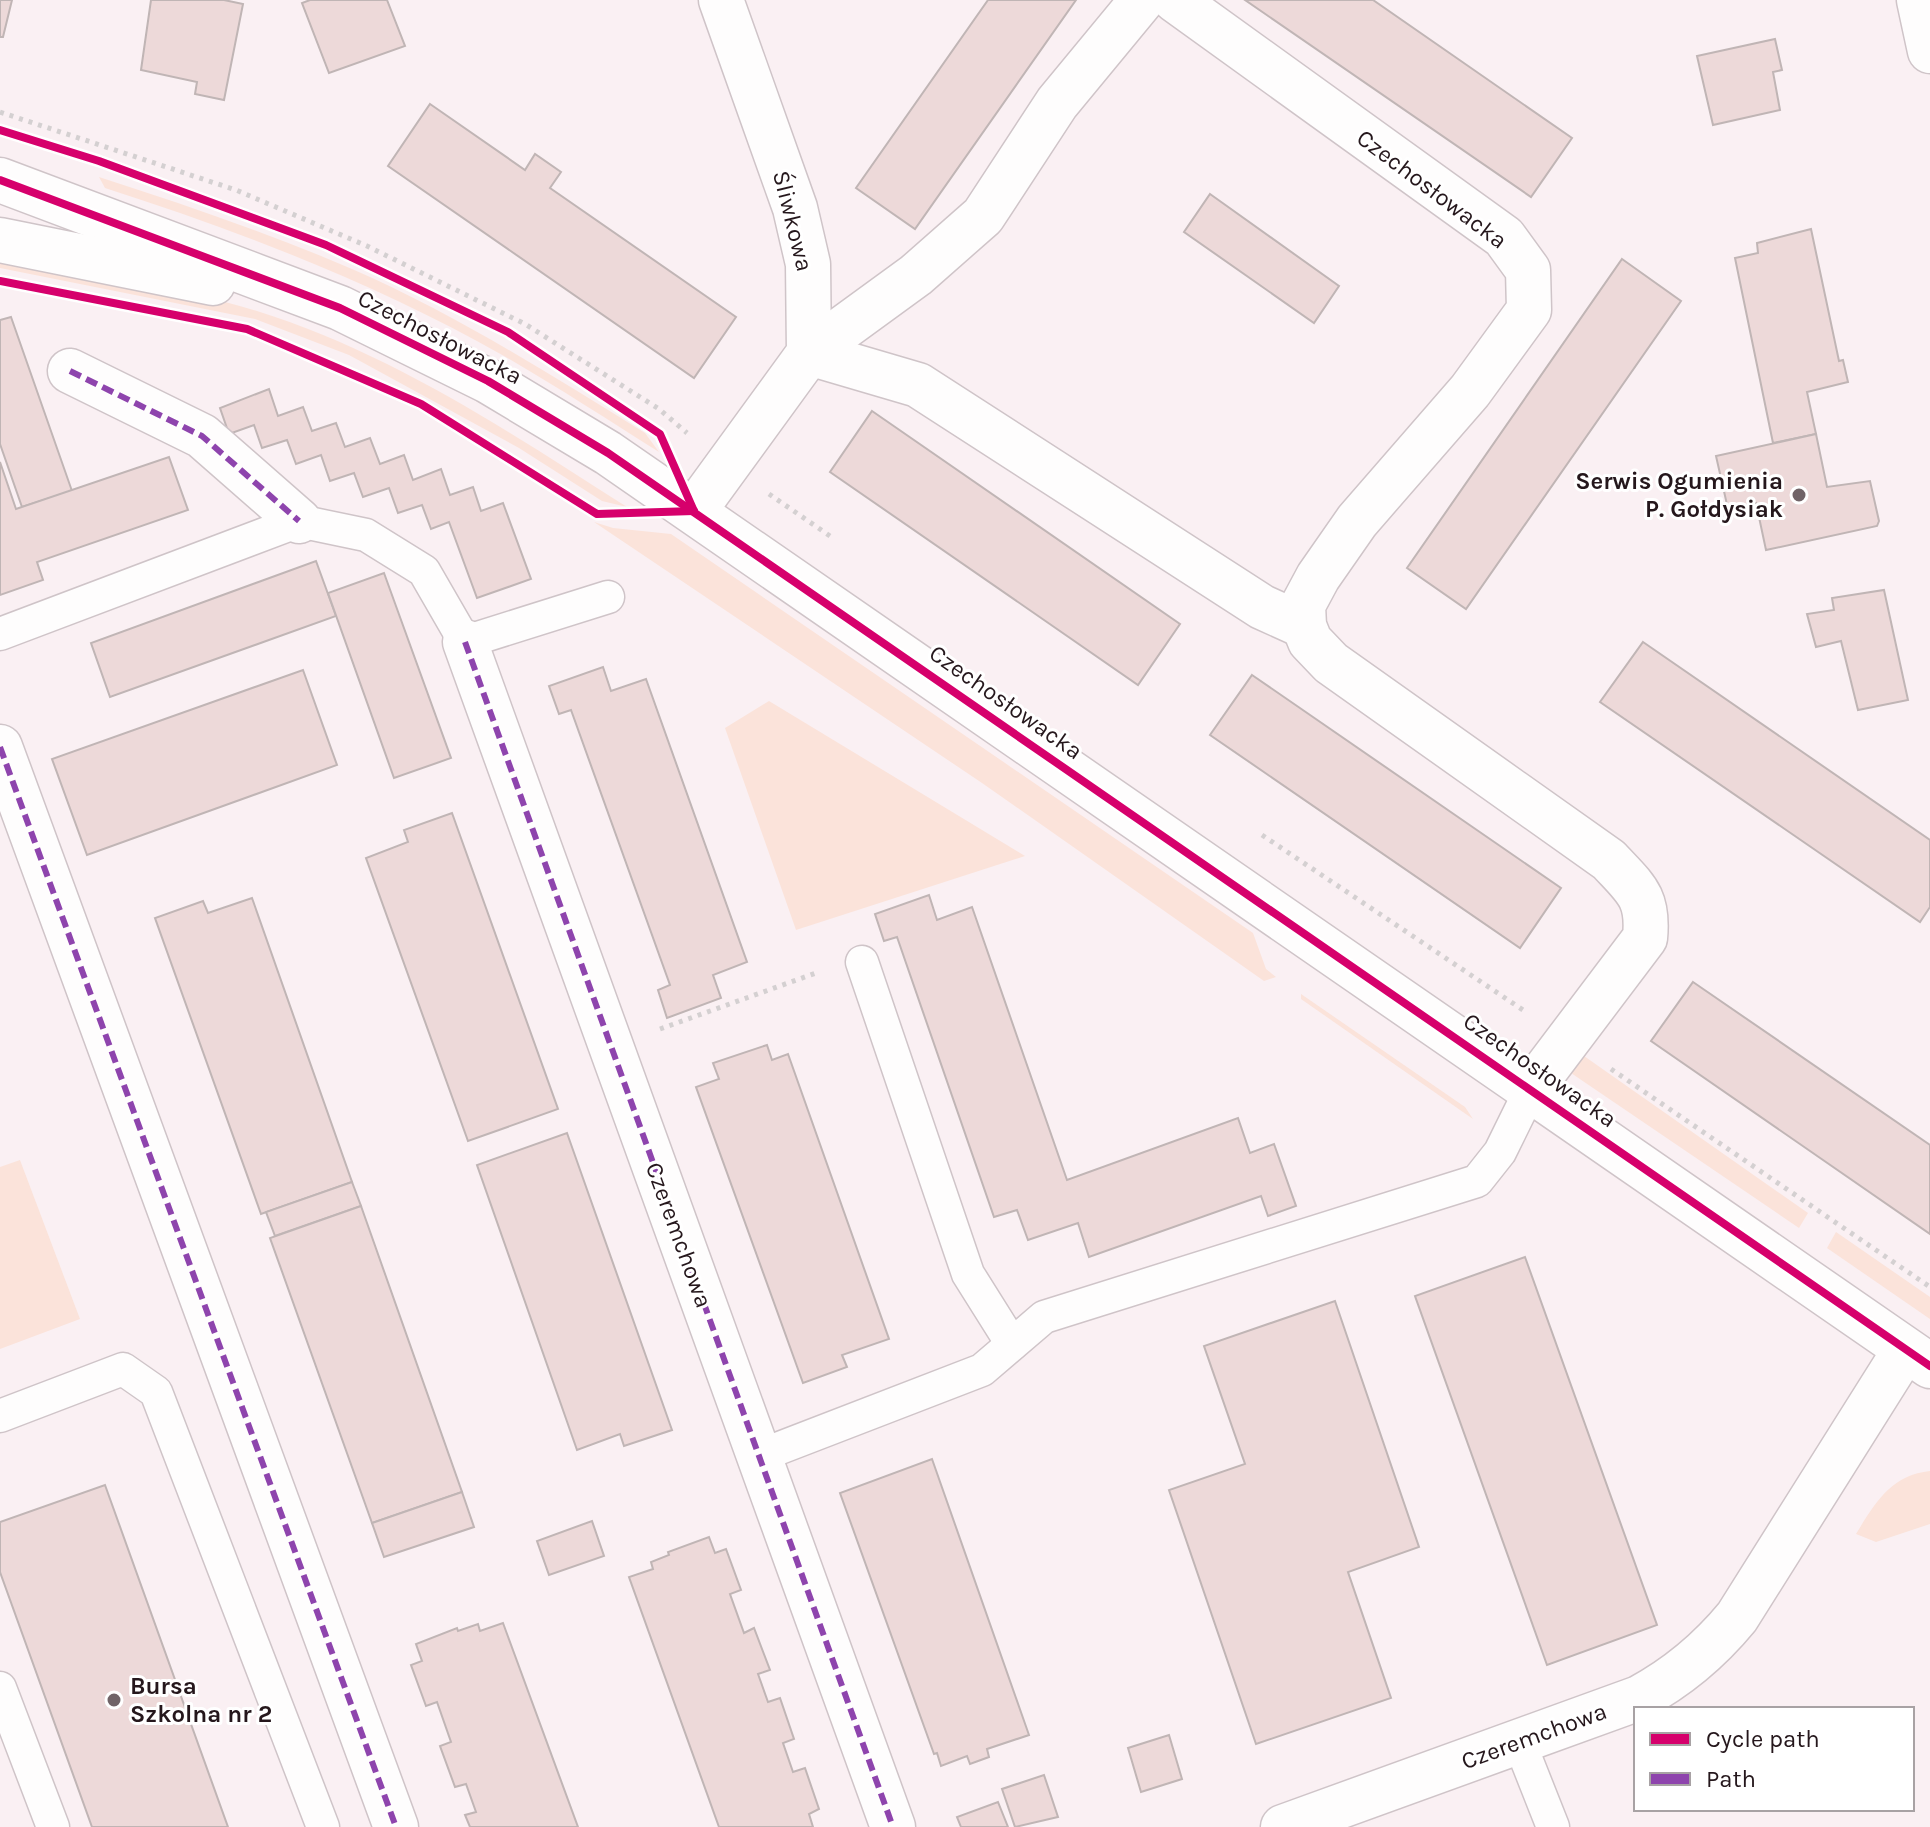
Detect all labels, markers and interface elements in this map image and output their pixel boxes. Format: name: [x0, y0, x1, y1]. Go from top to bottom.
street label: Czechosłowacka: [1351, 123, 1513, 255]
street label: Śliwkowa: [767, 168, 819, 274]
street label: Czechosłowacka: [353, 284, 527, 390]
place label: Serwis Ogumienia P. Gołdysiak: [1575, 467, 1783, 523]
marker: Serwis Ogumienia P. Gołdysiak: [1790, 486, 1808, 504]
street label: Czechosłowacka: [924, 639, 1088, 765]
street label: Czechosłowacka: [1458, 1007, 1622, 1133]
street label: Czeremchowa: [640, 1159, 718, 1311]
place label: Bursa Szkolna nr 2: [130, 1672, 272, 1728]
marker: Bursa Szkolna nr 2: [105, 1691, 123, 1709]
street label: Czeremchowa: [1458, 1697, 1610, 1775]
legend: [1634, 1707, 1914, 1811]
text: Cycle path: [1706, 1725, 1820, 1753]
text: Path: [1706, 1765, 1756, 1793]

